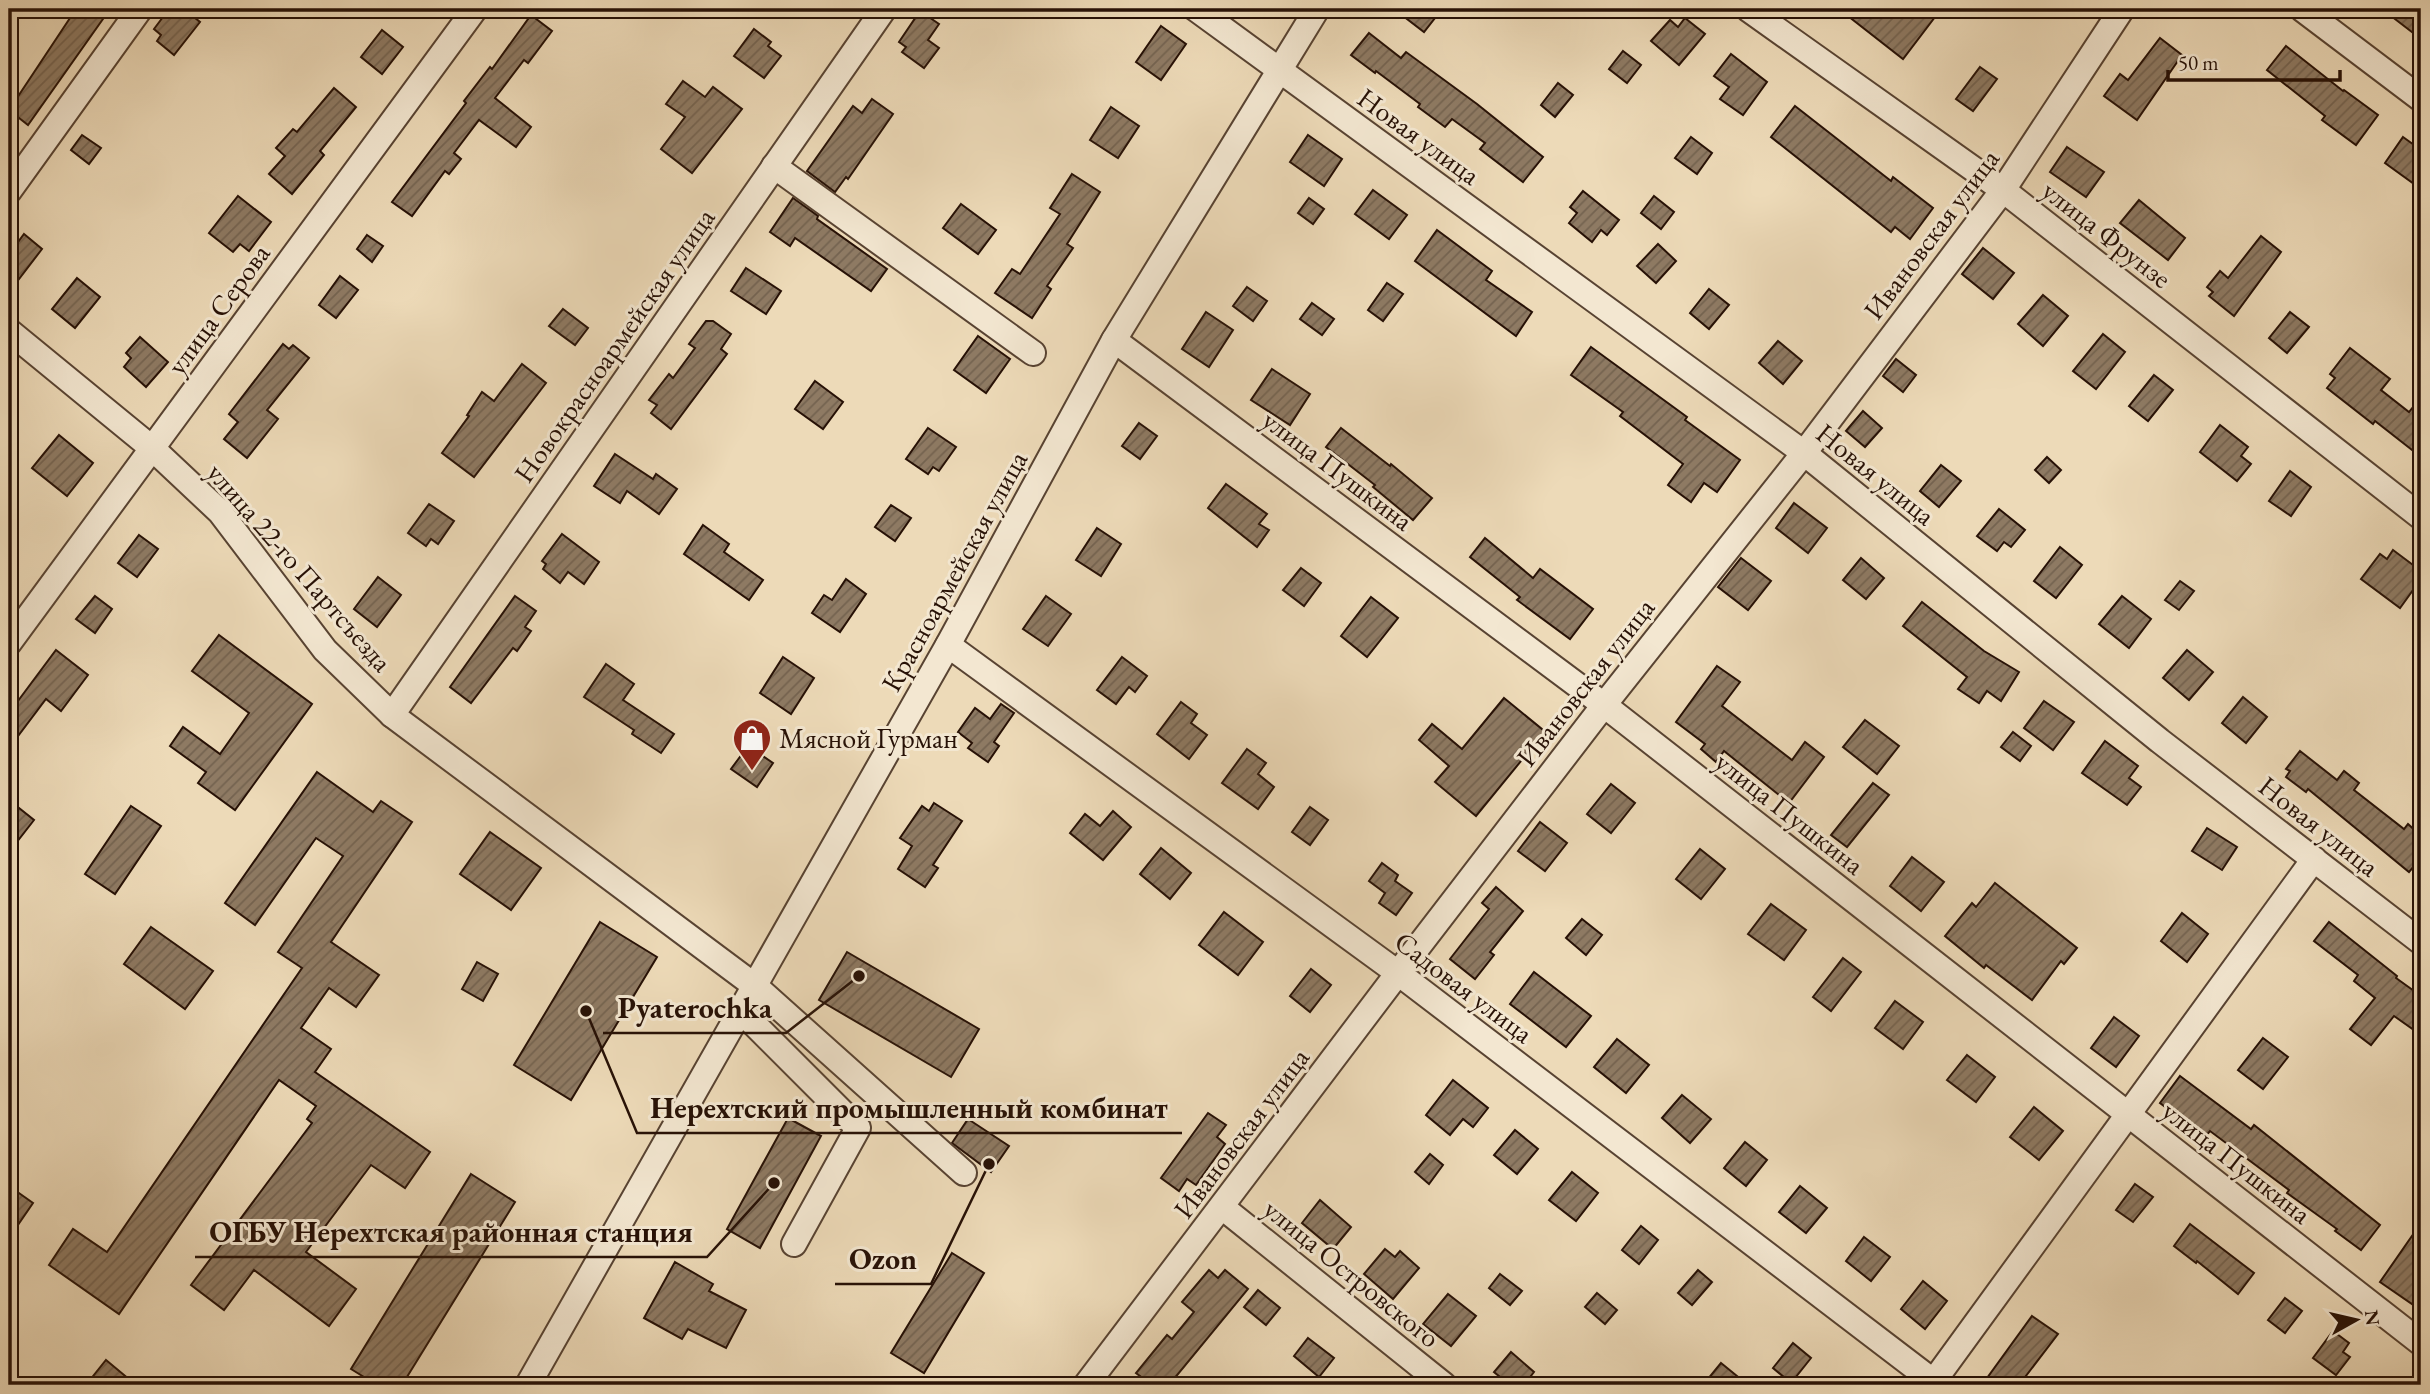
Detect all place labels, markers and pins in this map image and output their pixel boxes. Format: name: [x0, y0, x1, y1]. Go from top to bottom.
shop icon: Мясной Гурман: [731, 717, 773, 772]
place label: Мясной Гурман: [779, 720, 958, 756]
callout: Pyaterochka: [603, 982, 786, 1033]
callout: Нерехтский промышленный комбинат: [637, 1082, 1182, 1133]
callout: ОГБУ Нерехтская районная станция: [195, 1206, 707, 1257]
callout: Ozon: [835, 1233, 931, 1284]

